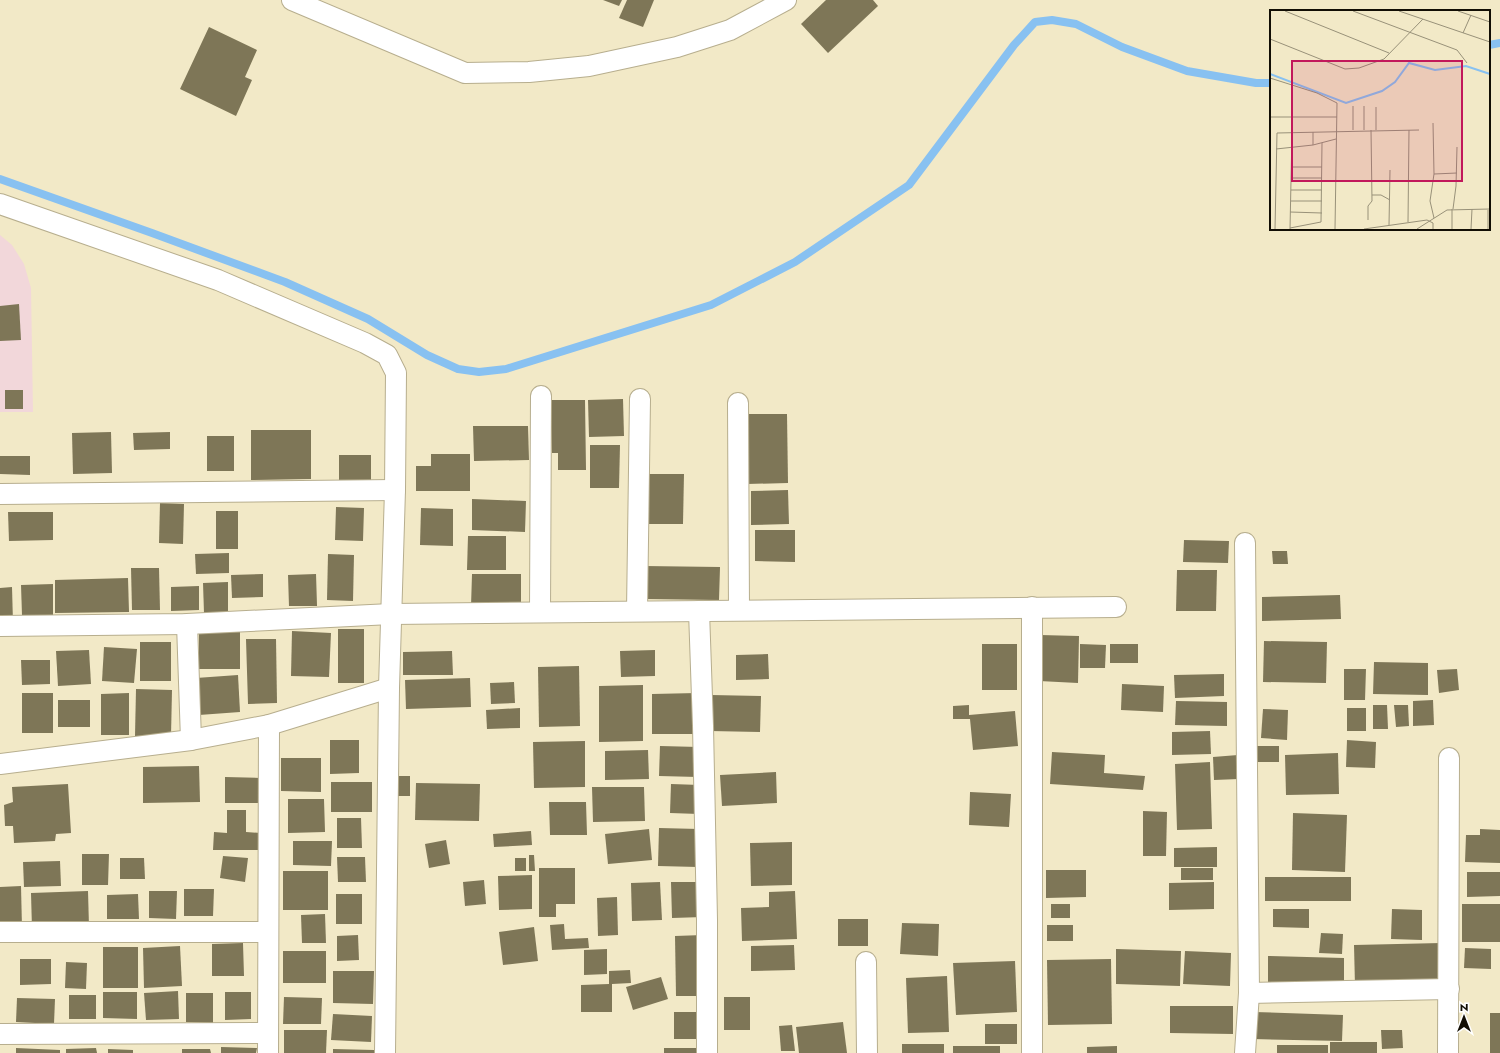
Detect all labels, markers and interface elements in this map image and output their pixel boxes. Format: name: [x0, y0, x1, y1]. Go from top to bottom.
inset map: [1270, 10, 1490, 230]
north arrow: [1444, 997, 1484, 1037]
text: N: [1460, 999, 1468, 1015]

